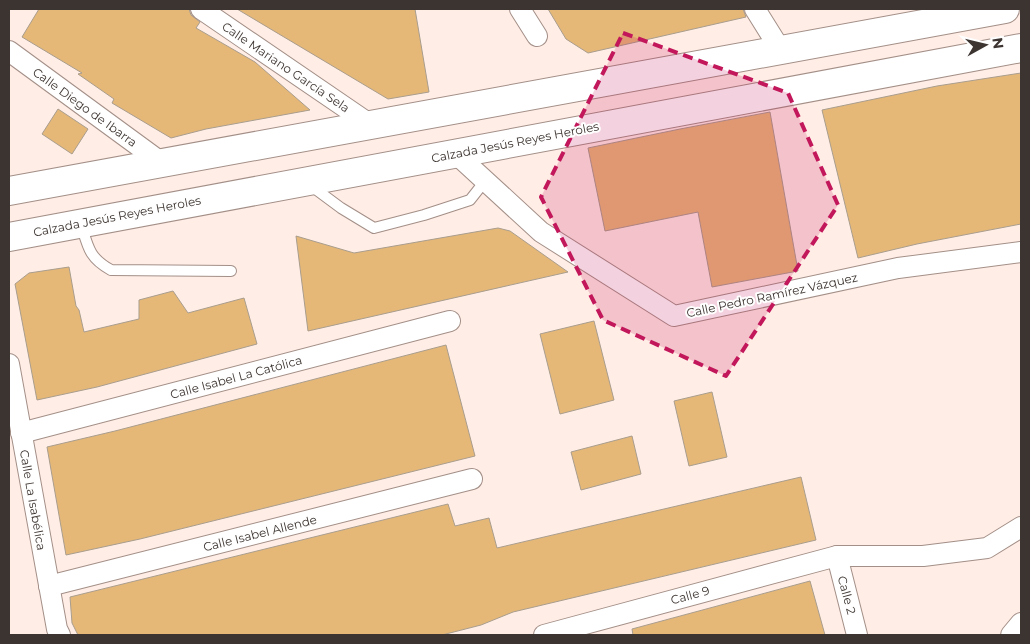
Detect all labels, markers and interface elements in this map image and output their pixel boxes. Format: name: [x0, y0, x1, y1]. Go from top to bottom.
street label: Calle Mariano García Sela: [219, 19, 353, 115]
north arrow: [960, 20, 1010, 70]
text: N: [988, 36, 1008, 50]
street label: Calle Diego de Ibarra: [30, 64, 140, 150]
street label: Calzada Jesús Reyes Heroles: [430, 118, 600, 166]
street label: Calzada Jesús Reyes Heroles: [32, 192, 202, 240]
street label: Calle Pedro Ramírez Vázquez: [685, 270, 859, 320]
street label: Calle Isabel La Católica: [168, 352, 304, 402]
street label: Calle La Isabélica: [17, 449, 49, 551]
street label: Calle Isabel Allende: [202, 512, 318, 554]
street label: Calle 2: [835, 574, 859, 616]
street label: Calle 9: [669, 583, 711, 607]

